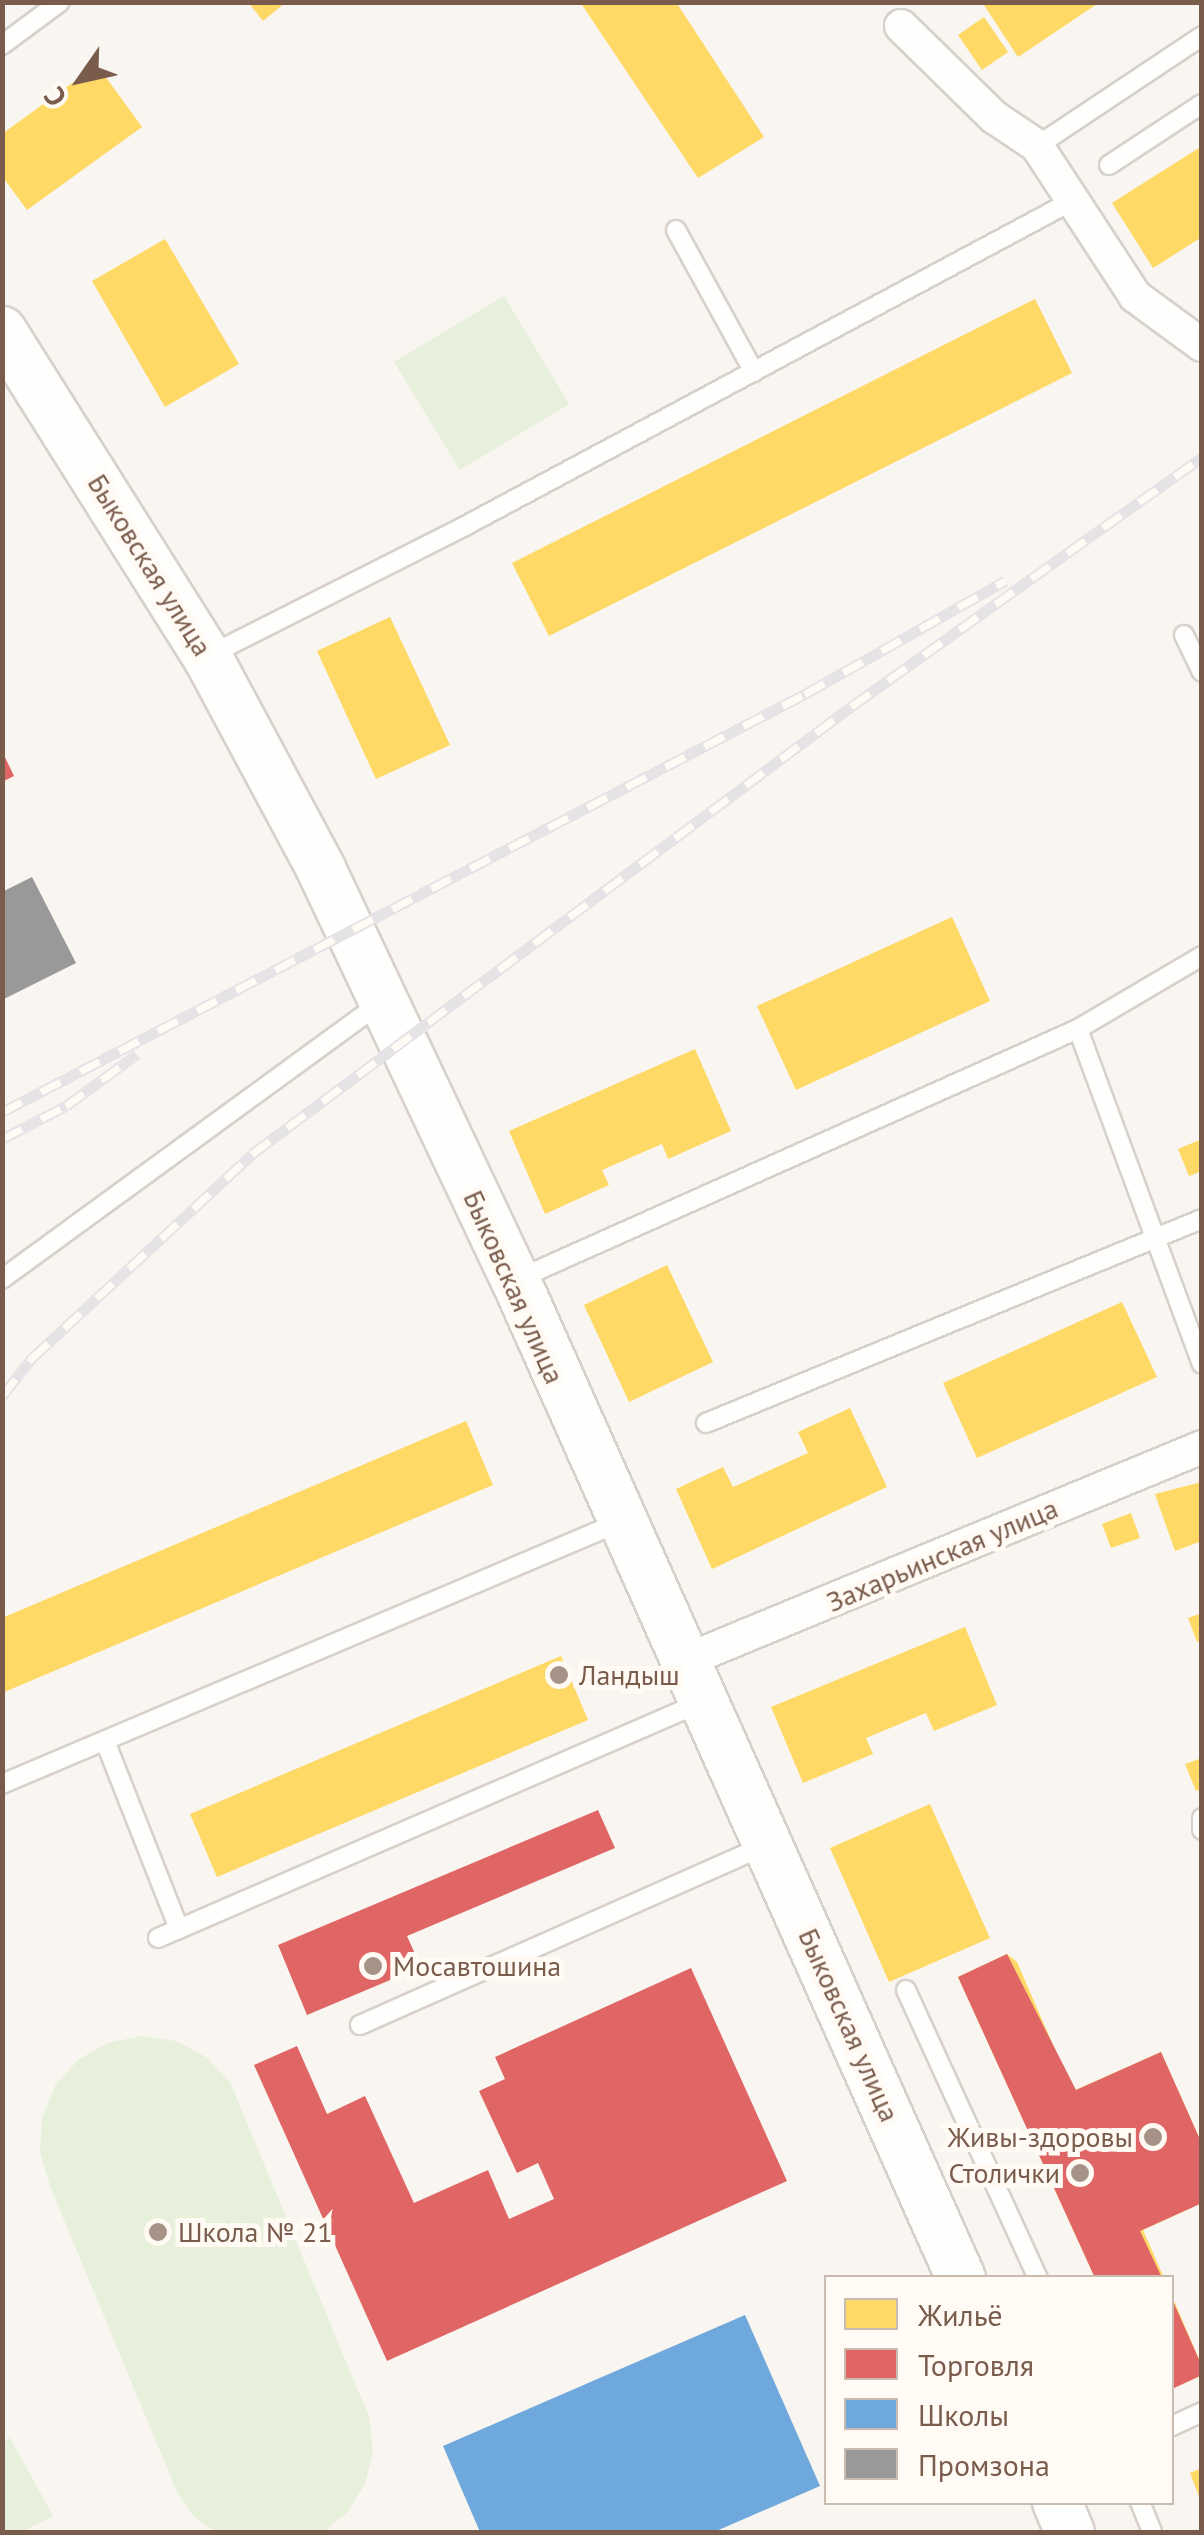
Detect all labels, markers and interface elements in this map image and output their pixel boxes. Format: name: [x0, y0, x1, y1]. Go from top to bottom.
north arrow: [30, 30, 130, 130]
text: С: [35, 80, 74, 114]
street label: Быковская улица: [81, 468, 219, 662]
street label: Быковская улица: [456, 1185, 572, 1389]
street label: Захарьинская улица: [821, 1491, 1063, 1619]
place label: Ландыш: [579, 1658, 680, 1692]
marker: Ландыш: [548, 1664, 570, 1686]
street label: Быковская улица: [791, 1923, 907, 2127]
place label: Мосавтошина: [393, 1949, 561, 1983]
marker: Мосавтошина: [362, 1955, 384, 1977]
place label: Живы-здоровы: [948, 2120, 1133, 2154]
marker: Живы-здоровы: [1142, 2126, 1164, 2148]
place label: Столички: [948, 2156, 1060, 2190]
marker: Столички: [1069, 2162, 1091, 2184]
place label: Школа № 21: [178, 2215, 333, 2249]
marker: Школа № 21: [147, 2221, 169, 2243]
legend: [824, 2275, 1174, 2505]
text: Жильё: [918, 2295, 1002, 2334]
text: Торговля: [918, 2345, 1034, 2384]
text: Школы: [918, 2395, 1009, 2434]
text: Промзона: [918, 2445, 1050, 2484]

